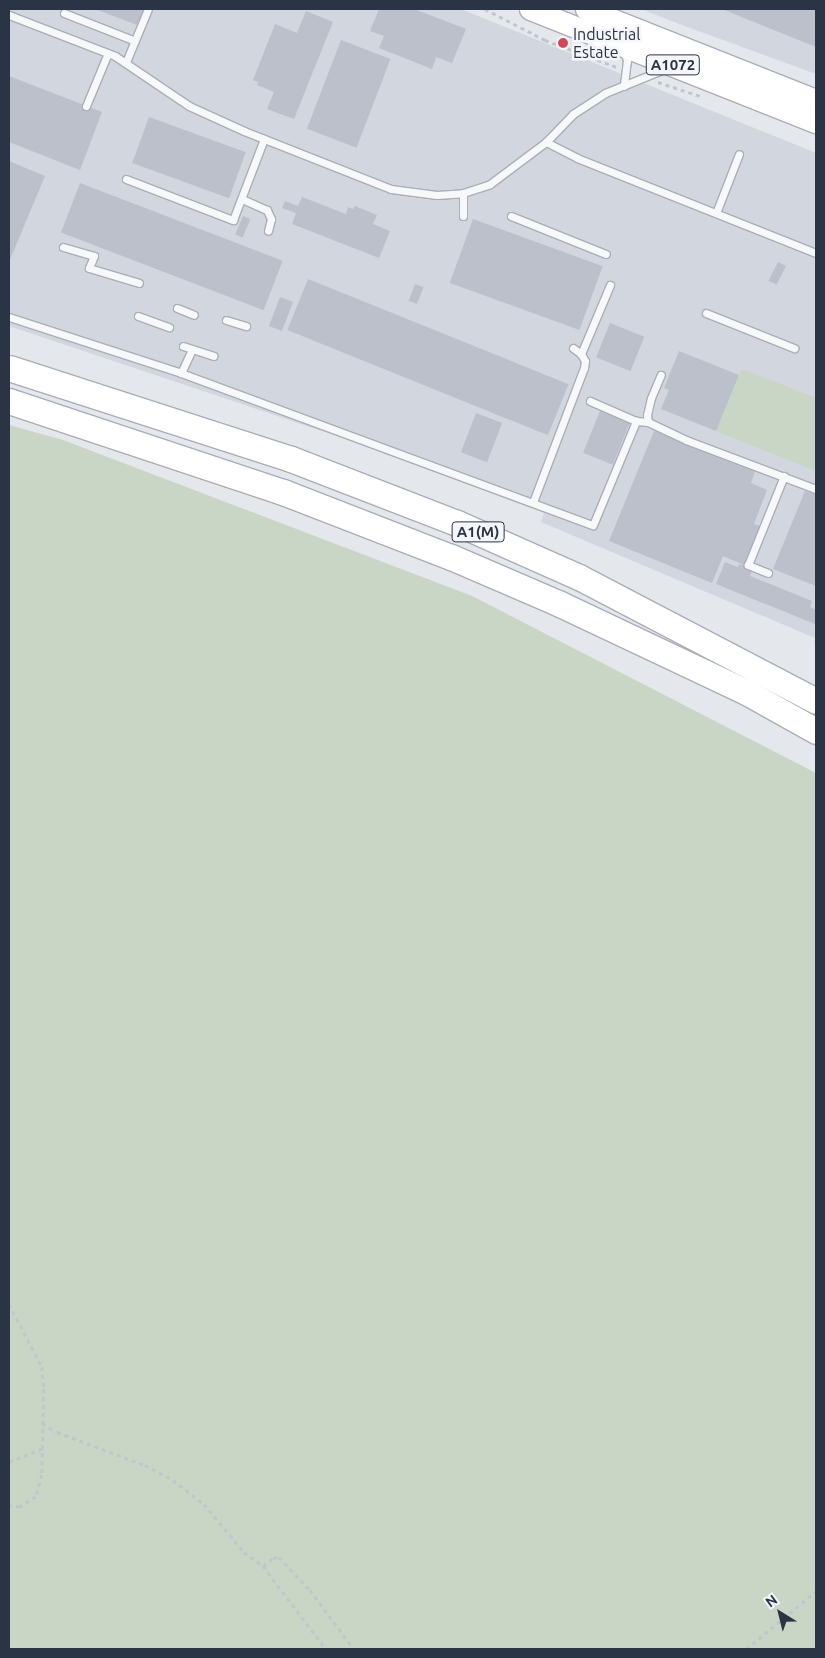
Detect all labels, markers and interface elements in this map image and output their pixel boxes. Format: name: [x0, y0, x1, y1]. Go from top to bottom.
place label: Industrial Estate: [573, 24, 640, 62]
marker: Industrial Estate: [557, 37, 569, 49]
road number: A1072: [646, 52, 700, 78]
road number: A1(M): [450, 520, 506, 544]
north arrow: [755, 1588, 805, 1638]
text: N: [762, 1591, 780, 1610]

